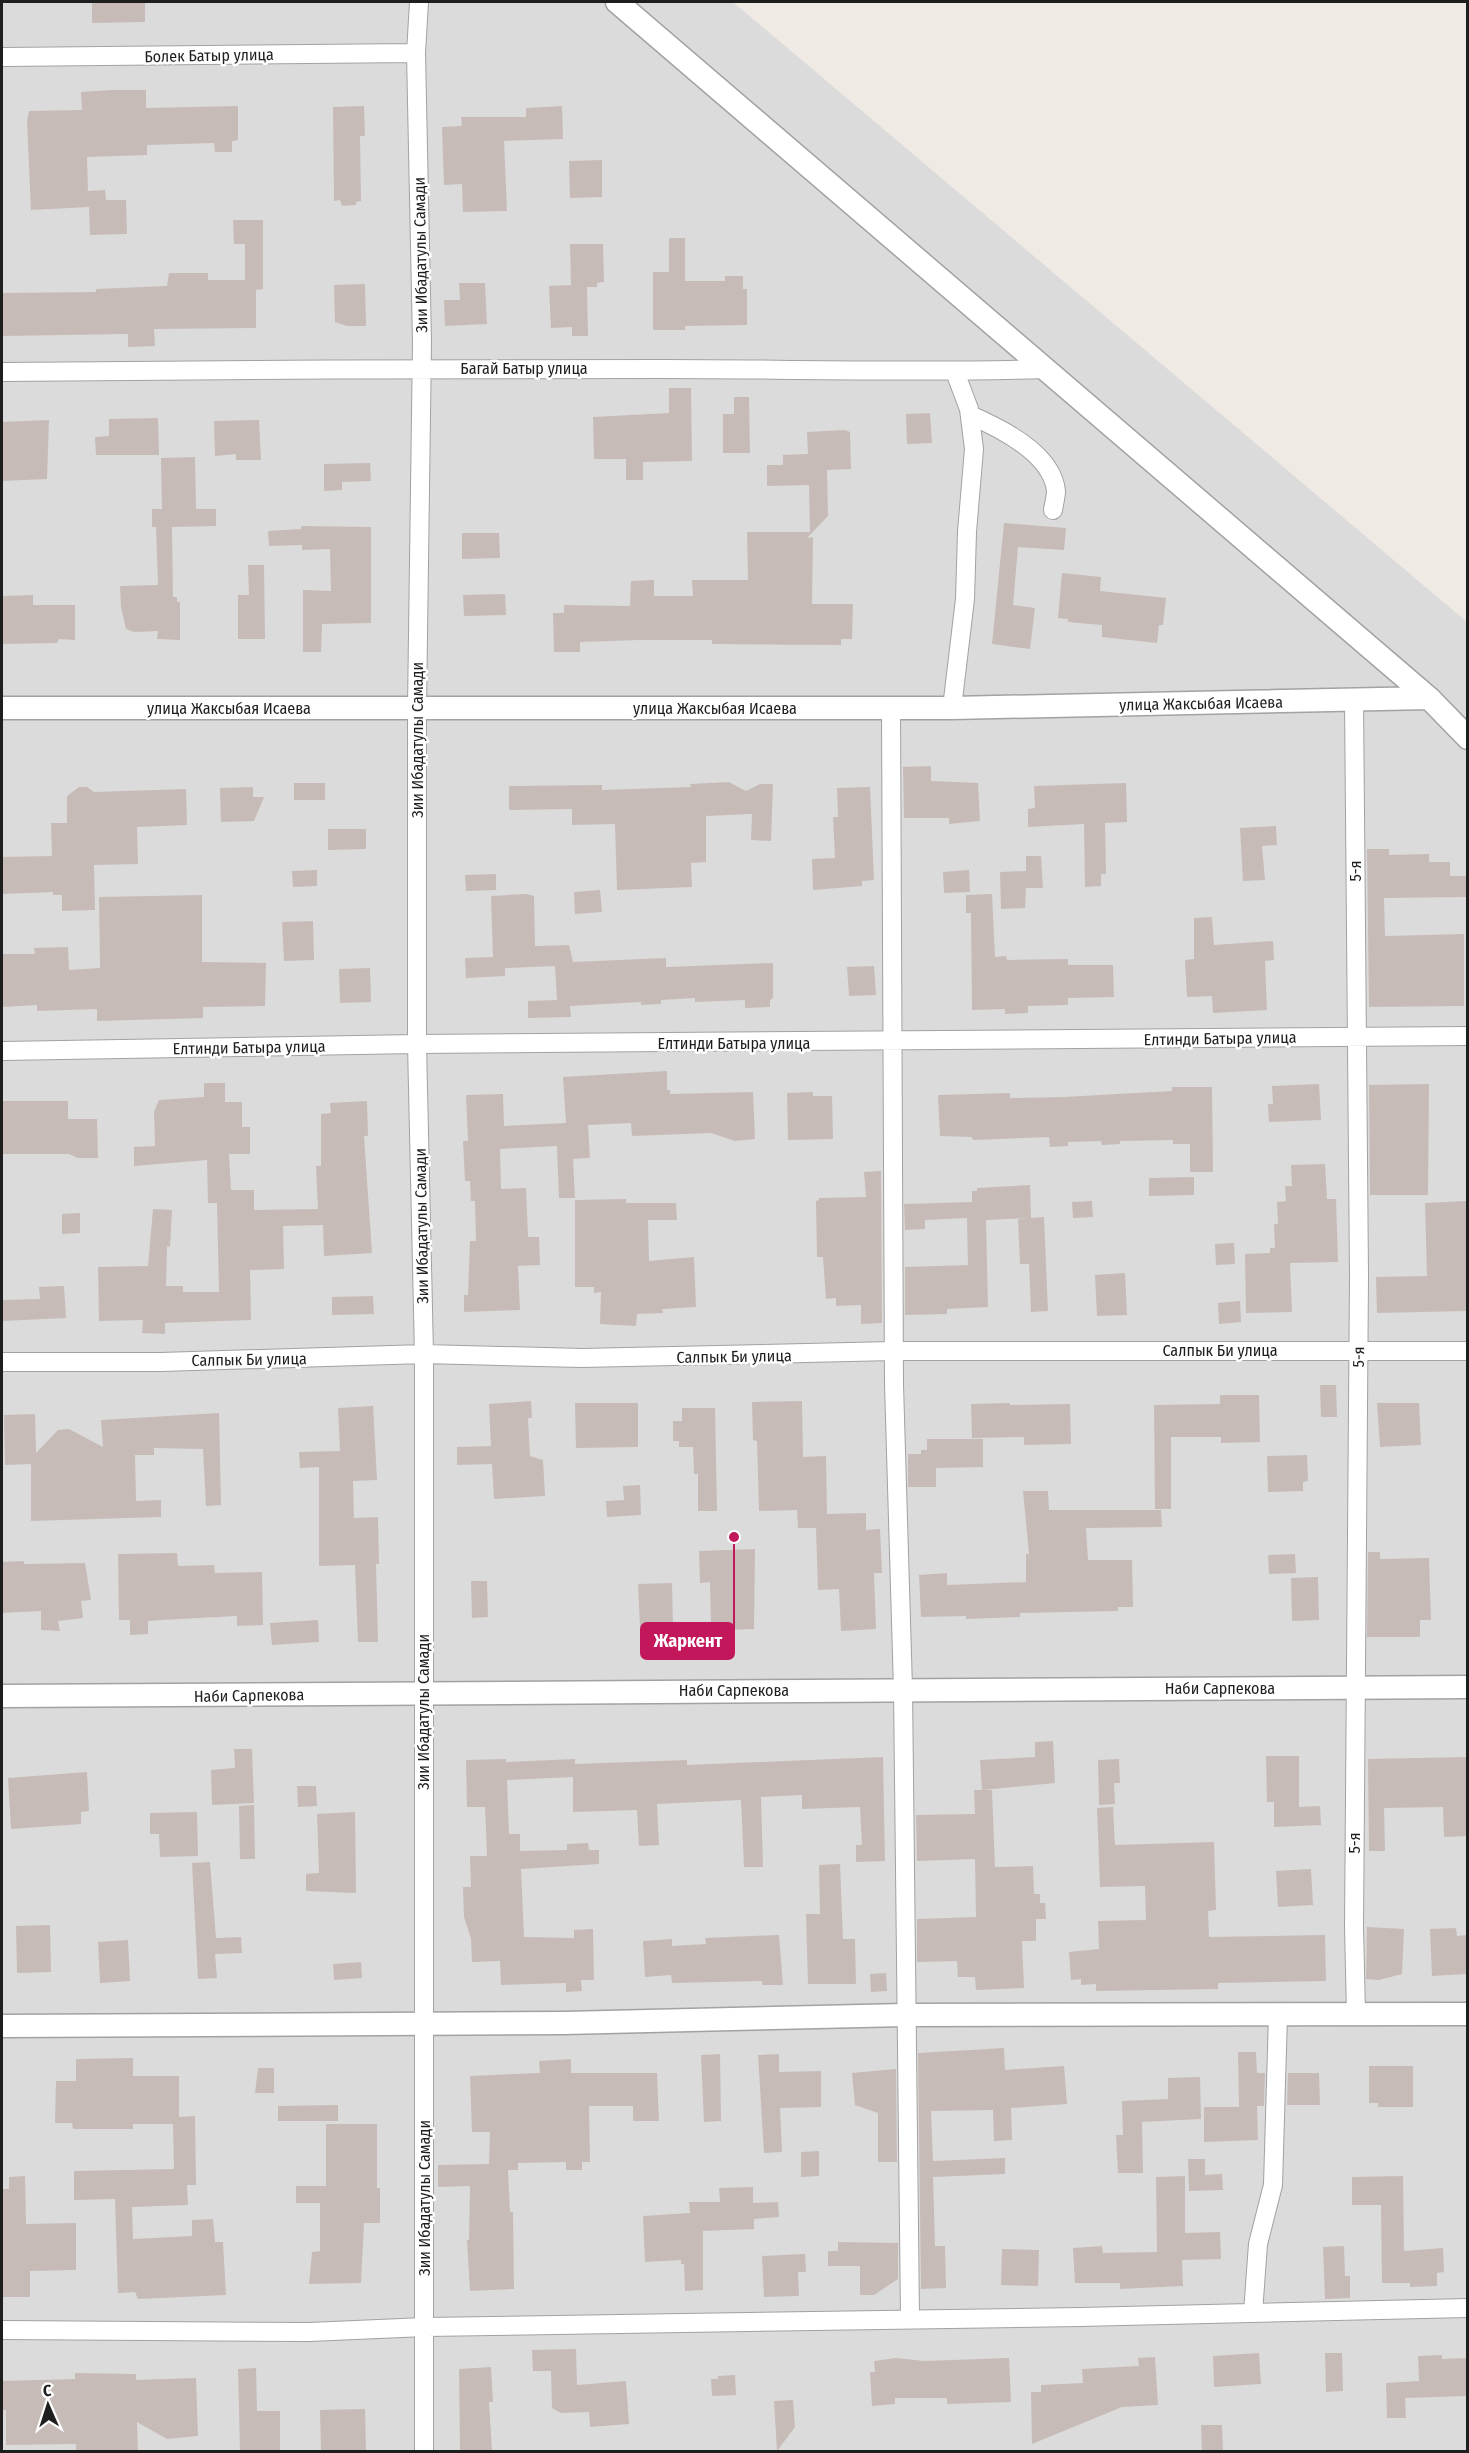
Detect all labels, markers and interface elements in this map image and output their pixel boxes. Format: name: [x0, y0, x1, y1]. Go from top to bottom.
street label: Болек Батыр улица: [144, 45, 274, 66]
street label: Зии Ибадатулы Самади: [410, 177, 431, 333]
street label: Багай Батыр улица: [460, 359, 588, 378]
street label: Зии Ибадатулы Самади: [408, 662, 427, 818]
street label: улица Жаксыбая Исаева: [1119, 693, 1283, 714]
street label: улица Жаксыбая Исаева: [147, 699, 311, 718]
street label: улица Жаксыбая Исаева: [633, 699, 797, 718]
street label: 5-я: [1346, 861, 1365, 881]
street label: Елтинди Батыра улица: [1143, 1028, 1297, 1049]
street label: Елтинди Батыра улица: [658, 1034, 811, 1053]
street label: Елтинди Батыра улица: [172, 1037, 326, 1058]
street label: Зии Ибадатулы Самади: [411, 1148, 432, 1304]
street label: Салпык Би улица: [1162, 1341, 1278, 1360]
street label: Салпык Би улица: [676, 1346, 792, 1367]
street label: 5-я: [1349, 1346, 1368, 1368]
street label: Салпык Би улица: [191, 1349, 307, 1370]
callout: Жаркент: [641, 1623, 734, 1659]
text: Жаркент: [653, 1630, 723, 1652]
street label: Зии Ибадатулы Самади: [414, 1634, 433, 1790]
street label: Наби Сарпекова: [1165, 1679, 1275, 1698]
street label: Наби Сарпекова: [679, 1681, 789, 1700]
street label: Наби Сарпекова: [194, 1685, 305, 1706]
street label: 5-я: [1345, 1833, 1364, 1853]
street label: Зии Ибадатулы Самади: [415, 2120, 434, 2276]
north arrow: [18, 2375, 78, 2435]
text: С: [43, 2381, 53, 2400]

